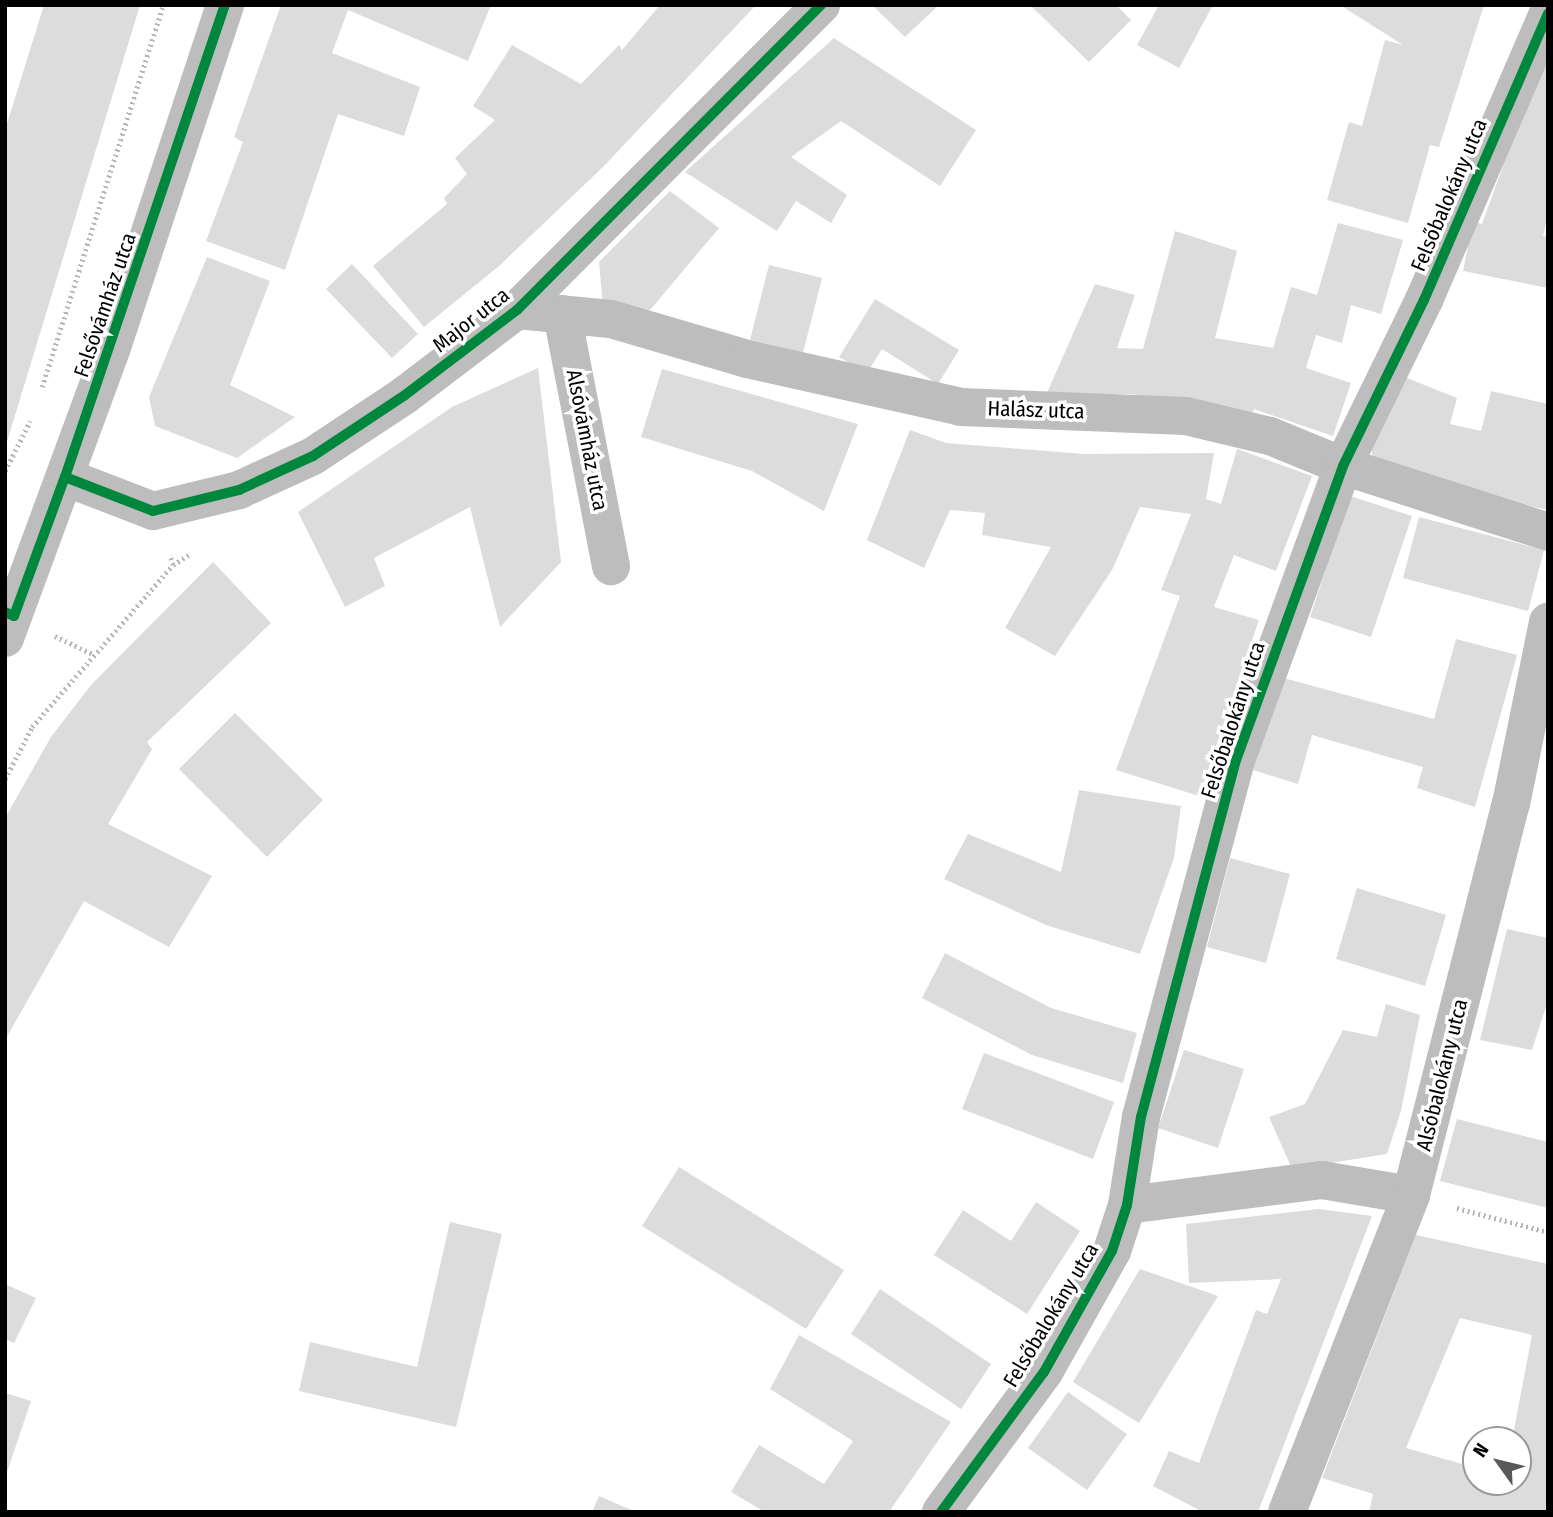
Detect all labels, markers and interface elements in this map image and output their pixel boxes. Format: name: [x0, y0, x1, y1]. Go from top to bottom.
street label: Felsőbalokány utca: [1405, 115, 1493, 275]
street label: Felsővámház utca: [69, 230, 141, 380]
street label: Major utca: [428, 282, 514, 358]
street label: Alsóvámház utca: [561, 367, 613, 513]
street label: Halász utca: [987, 396, 1085, 424]
street label: Felsőbalokány utca: [1196, 638, 1270, 802]
street label: Alsóbalokány utca: [1411, 996, 1473, 1154]
street label: Felsőbalokány utca: [998, 1238, 1104, 1392]
north arrow: [1462, 1426, 1532, 1496]
text: N: [1468, 1439, 1494, 1461]

